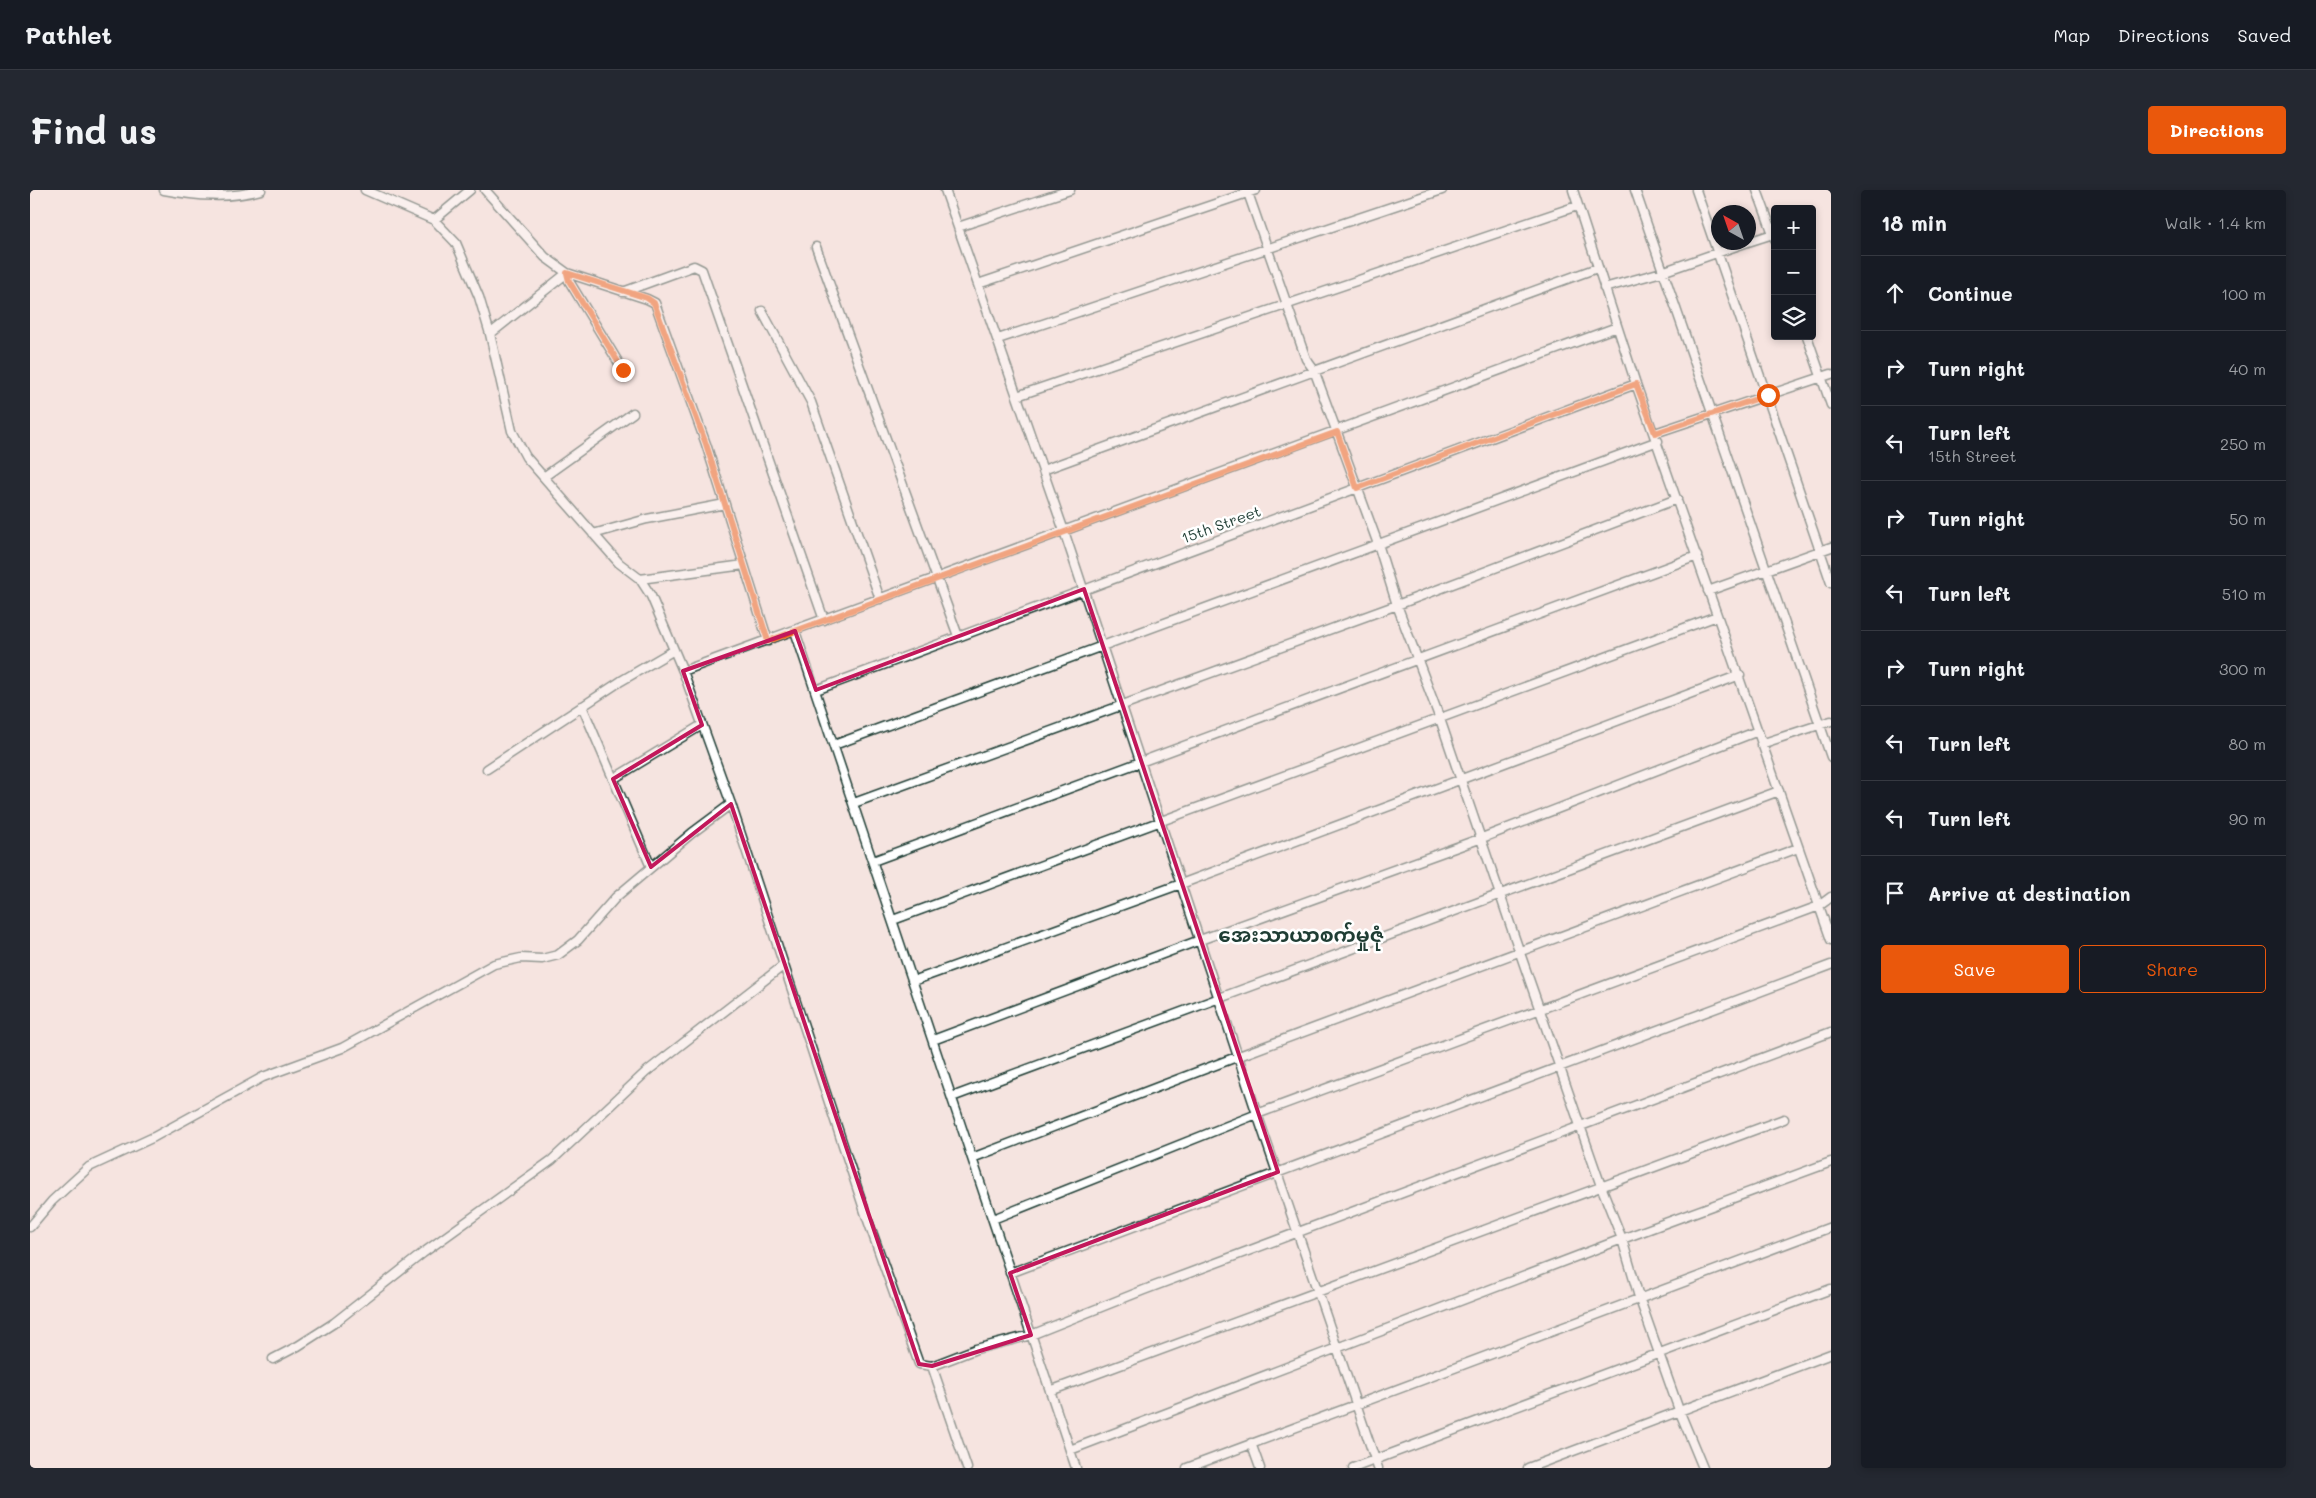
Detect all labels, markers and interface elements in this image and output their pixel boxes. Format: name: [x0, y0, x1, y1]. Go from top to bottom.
text: Pathlet: [25, 19, 112, 50]
text: Map: [2053, 23, 2090, 47]
text: Directions: [2118, 23, 2210, 47]
text: Saved: [2238, 23, 2291, 47]
button: Directions: [2148, 106, 2286, 154]
text: Find us: [30, 107, 157, 153]
north arrow: [1711, 205, 1756, 250]
map controls: [1771, 205, 1816, 340]
button: +: [1771, 205, 1816, 250]
text: 18 min: [1881, 209, 1947, 236]
text: Walk · 1.4 km: [2165, 212, 2266, 233]
button: −: [1771, 250, 1816, 295]
icon: ahead: [1881, 279, 1909, 307]
text: Continue: [1928, 281, 2013, 306]
text: 100 m: [2221, 283, 2266, 304]
button: layers: [1771, 295, 1816, 340]
icon: right: [1881, 354, 1909, 382]
text: Turn right: [1928, 356, 2025, 381]
text: 40 m: [2229, 358, 2266, 379]
route end: [612, 359, 635, 382]
route start: [1757, 384, 1780, 407]
text: Turn left: [1928, 420, 2011, 445]
icon: left: [1881, 429, 1909, 457]
text: 250 m: [2220, 433, 2266, 454]
text: 15th Street: [1928, 445, 2017, 466]
street label: 15th Street: [1179, 500, 1263, 548]
icon: right: [1881, 504, 1909, 532]
text: Turn right: [1928, 506, 2025, 531]
text: 50 m: [2229, 508, 2266, 529]
icon: left: [1881, 579, 1909, 607]
text: Turn left: [1928, 581, 2011, 606]
text: 510 m: [2222, 583, 2266, 604]
icon: right: [1881, 654, 1909, 682]
text: Turn right: [1928, 656, 2025, 681]
text: 300 m: [2219, 658, 2266, 679]
icon: left: [1881, 729, 1909, 757]
text: Turn left: [1928, 731, 2011, 756]
text: 80 m: [2229, 733, 2266, 754]
icon: left: [1881, 804, 1909, 832]
text: Turn left: [1928, 806, 2011, 831]
text: 90 m: [2229, 808, 2266, 829]
icon: arrive: [1881, 879, 1909, 907]
text: Arrive at destination: [1928, 881, 2131, 906]
district label: အေးသာယာစက်မှုဇုံ: [1218, 921, 1384, 951]
button: Save: [1881, 945, 2069, 993]
button: Share: [2079, 945, 2266, 993]

